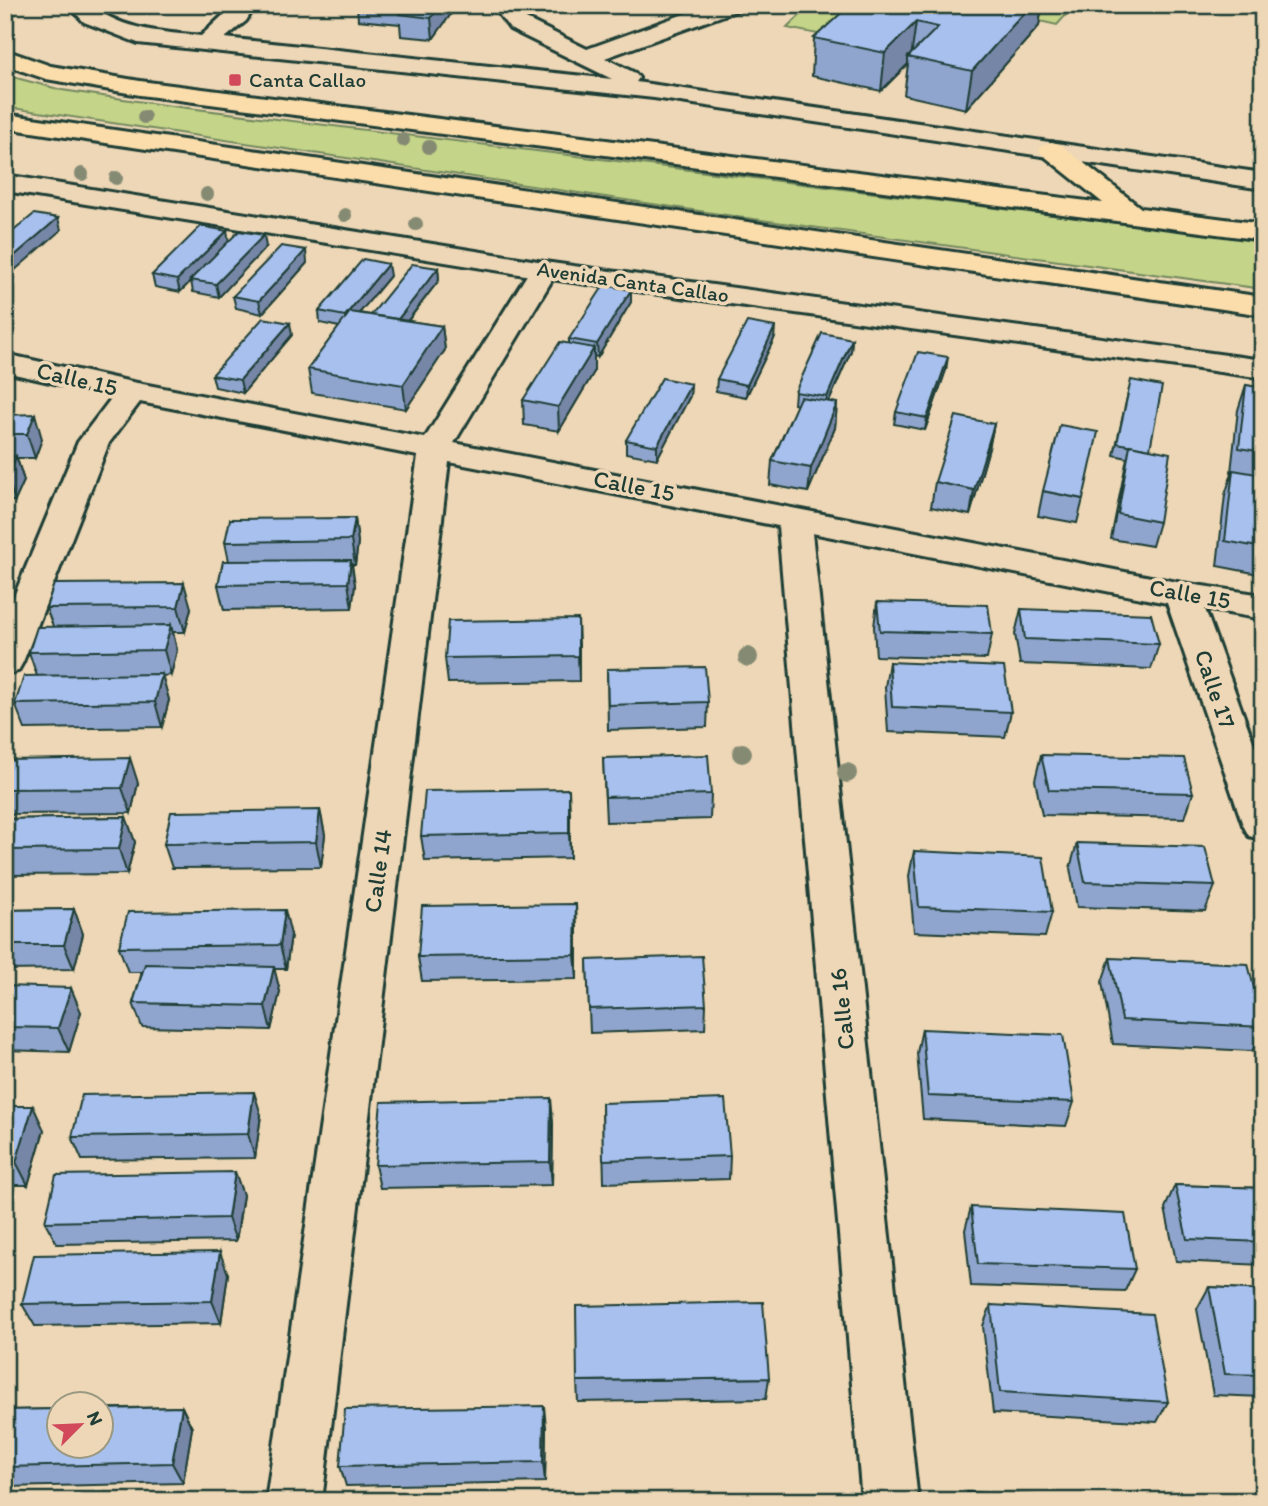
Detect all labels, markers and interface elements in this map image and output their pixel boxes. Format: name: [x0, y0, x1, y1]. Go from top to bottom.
place label: Canta Callao: [249, 67, 366, 92]
marker: Canta Callao: [227, 72, 243, 88]
street label: Avenida Canta Callao: [535, 256, 731, 307]
street label: Calle 15: [34, 355, 120, 402]
street label: Calle 15: [591, 463, 677, 508]
street label: Calle 15: [1147, 572, 1233, 615]
street label: Calle 17: [1189, 646, 1242, 732]
street label: Calle 14: [357, 827, 398, 914]
street label: Calle 16: [823, 967, 860, 1051]
north arrow: [46, 1390, 116, 1460]
text: N: [82, 1408, 108, 1429]

